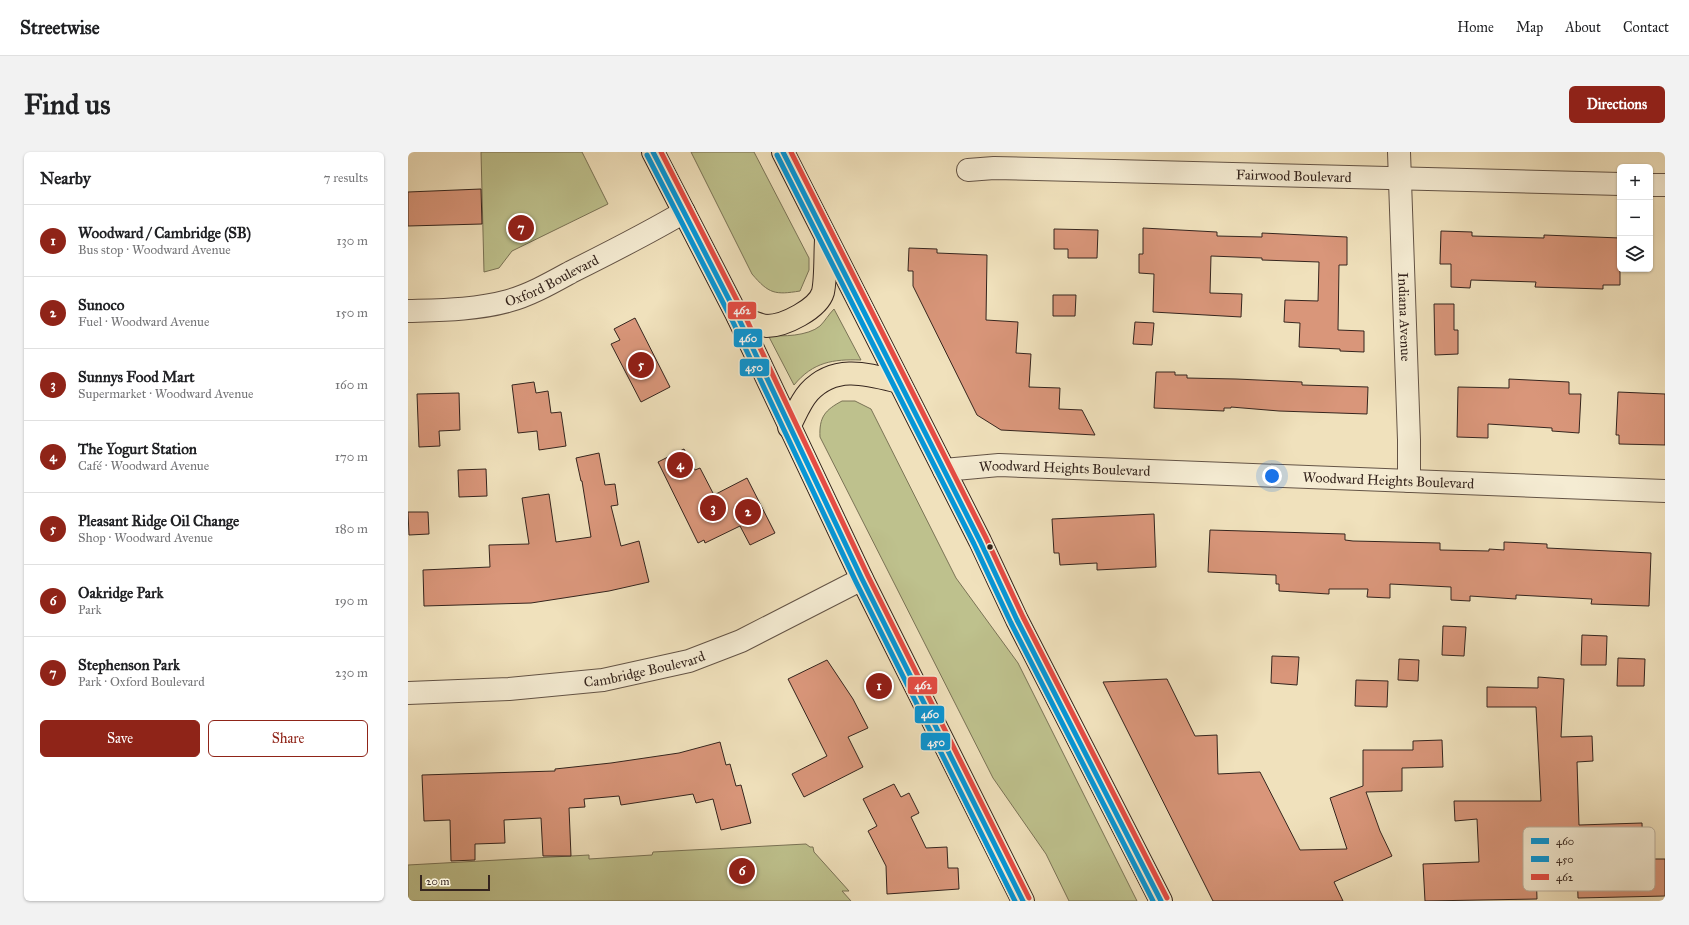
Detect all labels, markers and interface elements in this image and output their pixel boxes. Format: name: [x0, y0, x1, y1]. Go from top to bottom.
text: Streetwise: [20, 16, 100, 39]
text: Home: [1457, 19, 1494, 36]
text: Map: [1516, 19, 1543, 36]
text: About: [1565, 19, 1601, 36]
text: Contact: [1623, 19, 1669, 36]
button: Directions: [1569, 86, 1665, 123]
text: Find us: [24, 87, 110, 122]
map controls: [1617, 164, 1653, 272]
button: +: [1617, 164, 1653, 200]
street label: Fairwood Boulevard: [1236, 166, 1352, 186]
text: Nearby: [40, 168, 91, 189]
text: 7 results: [324, 170, 368, 186]
button: −: [1617, 200, 1653, 236]
pin: 7: [508, 213, 534, 243]
text: Woodward / Cambridge (SB): [78, 224, 251, 242]
text: 1: [50, 233, 56, 249]
text: 130 m: [336, 233, 368, 249]
button: layers: [1617, 236, 1653, 272]
text: Bus stop · Woodward Avenue: [78, 242, 231, 258]
street label: Oxford Boulevard: [503, 251, 601, 310]
street label: Indiana Avenue: [1395, 272, 1415, 362]
text: Sunoco: [78, 296, 124, 314]
line badge: 462: [727, 301, 757, 320]
text: 462: [733, 304, 751, 318]
text: 2: [50, 305, 56, 321]
text: 150 m: [336, 305, 368, 321]
text: Fuel · Woodward Avenue: [78, 314, 209, 330]
line badge: 460: [733, 328, 763, 348]
text: 460: [739, 332, 758, 346]
pin: 5: [628, 350, 654, 380]
line badge: 450: [739, 358, 770, 377]
text: 450: [745, 361, 763, 375]
text: Sunnys Food Mart: [78, 368, 195, 386]
text: 3: [50, 377, 56, 393]
text: 160 m: [335, 377, 368, 393]
text: Supermarket · Woodward Avenue: [78, 386, 254, 402]
text: The Yogurt Station: [78, 440, 197, 458]
text: 4: [49, 449, 57, 465]
text: 170 m: [335, 449, 368, 465]
pin: 4: [667, 450, 693, 480]
street label: Woodward Heights Boulevard: [978, 457, 1151, 479]
text: Café · Woodward Avenue: [78, 458, 209, 474]
your location: [1262, 466, 1282, 486]
street label: Woodward Heights Boulevard: [1302, 468, 1475, 492]
pin: 3: [700, 493, 726, 523]
pin: 2: [735, 497, 761, 527]
text: Pleasant Ridge Oil Change: [78, 512, 239, 530]
text: 5: [50, 521, 56, 537]
text: 180 m: [335, 521, 368, 537]
text: Shop · Woodward Avenue: [78, 530, 213, 546]
unlabelled marker: [985, 542, 995, 552]
text: Oakridge Park: [78, 584, 164, 602]
text: 6: [50, 593, 56, 609]
text: 190 m: [335, 593, 368, 609]
text: Park: [78, 602, 102, 618]
street label: Cambridge Boulevard: [583, 647, 707, 690]
text: Stephenson Park: [78, 656, 180, 674]
text: 7: [50, 665, 56, 681]
text: 230 m: [335, 665, 368, 681]
pin: 1: [866, 671, 892, 701]
text: Park · Oxford Boulevard: [78, 674, 205, 690]
line badge: 462: [907, 676, 938, 695]
text: 462: [914, 679, 932, 693]
line badge: 460: [914, 705, 945, 724]
text: 460: [921, 708, 940, 722]
button: Save: [40, 720, 200, 757]
button: Share: [208, 720, 368, 757]
line badge: 450: [920, 732, 951, 751]
text: 450: [927, 736, 945, 750]
legend: [1523, 827, 1655, 891]
text: 460: [1556, 835, 1574, 848]
text: 450: [1556, 853, 1574, 866]
pin: 6: [729, 856, 755, 886]
text: 462: [1556, 871, 1574, 884]
scale bar: [420, 873, 490, 892]
text: 20 m: [426, 875, 449, 888]

